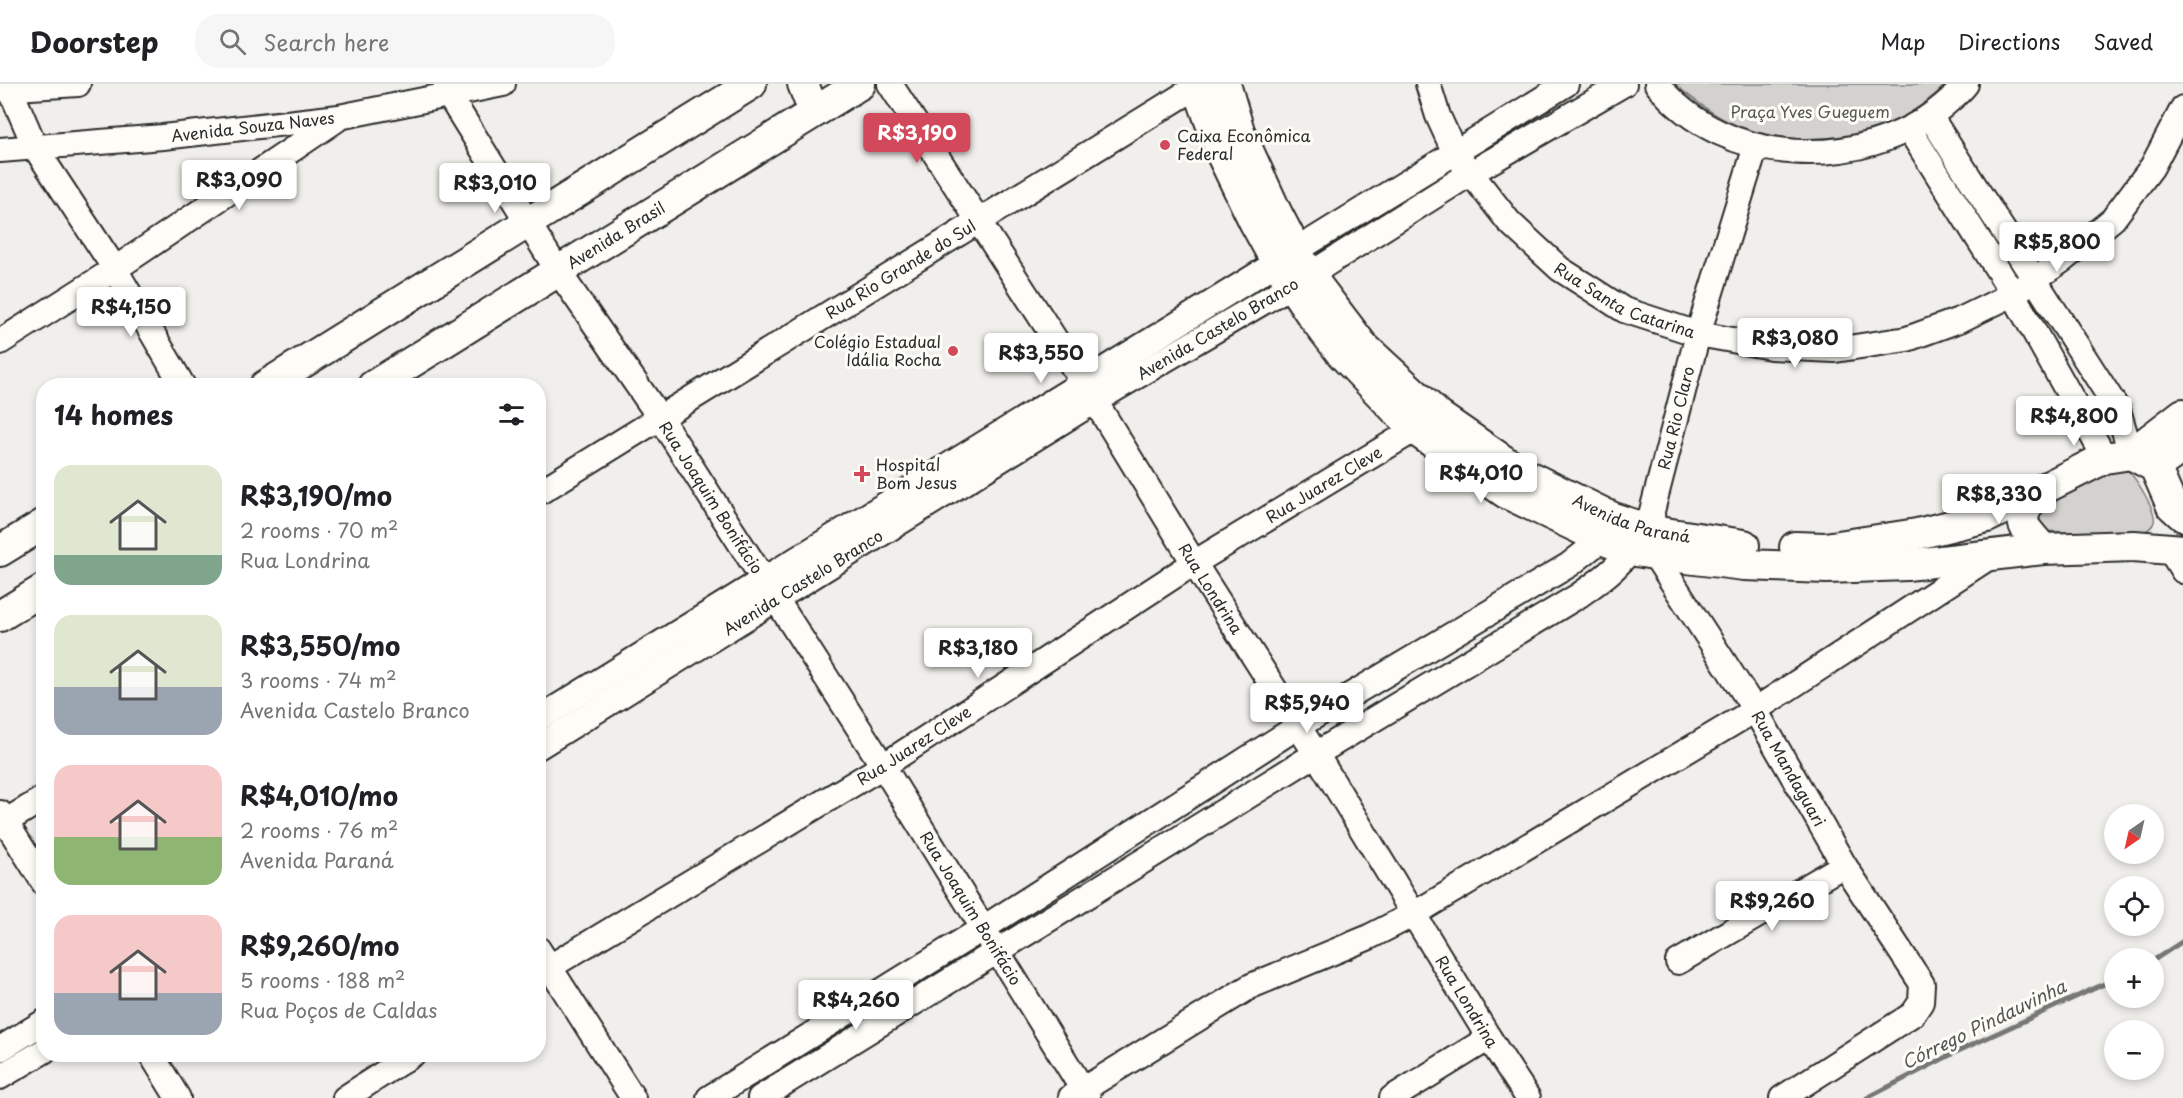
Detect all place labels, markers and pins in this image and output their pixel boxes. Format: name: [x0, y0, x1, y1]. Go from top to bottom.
pin: R$3,190: [862, 113, 972, 164]
place label: Caixa Econômica Federal: [1177, 123, 1310, 165]
marker: Caixa Econômica Federal: [1158, 138, 1172, 152]
pin: R$3,090: [184, 160, 294, 211]
pin: R$3,010: [440, 163, 550, 214]
pin: R$5,800: [2002, 222, 2112, 273]
pin: R$4,150: [76, 287, 186, 338]
pin: R$3,080: [1740, 318, 1850, 369]
place label: Colégio Estadual Idália Rocha: [814, 329, 941, 371]
pin: R$3,550: [986, 333, 1096, 384]
marker: Colégio Estadual Idália Rocha: [946, 344, 960, 358]
pin: R$4,800: [2019, 396, 2129, 447]
place label: Hospital Bom Jesus: [876, 452, 957, 494]
pin: R$4,010: [1426, 453, 1536, 504]
marker: Hospital Bom Jesus: [853, 465, 871, 483]
pin: R$8,330: [1944, 474, 2054, 525]
pin: R$3,180: [923, 628, 1033, 679]
pin: R$5,940: [1252, 683, 1362, 734]
pin: R$9,260: [1717, 881, 1827, 932]
pin: R$4,260: [801, 980, 911, 1031]

